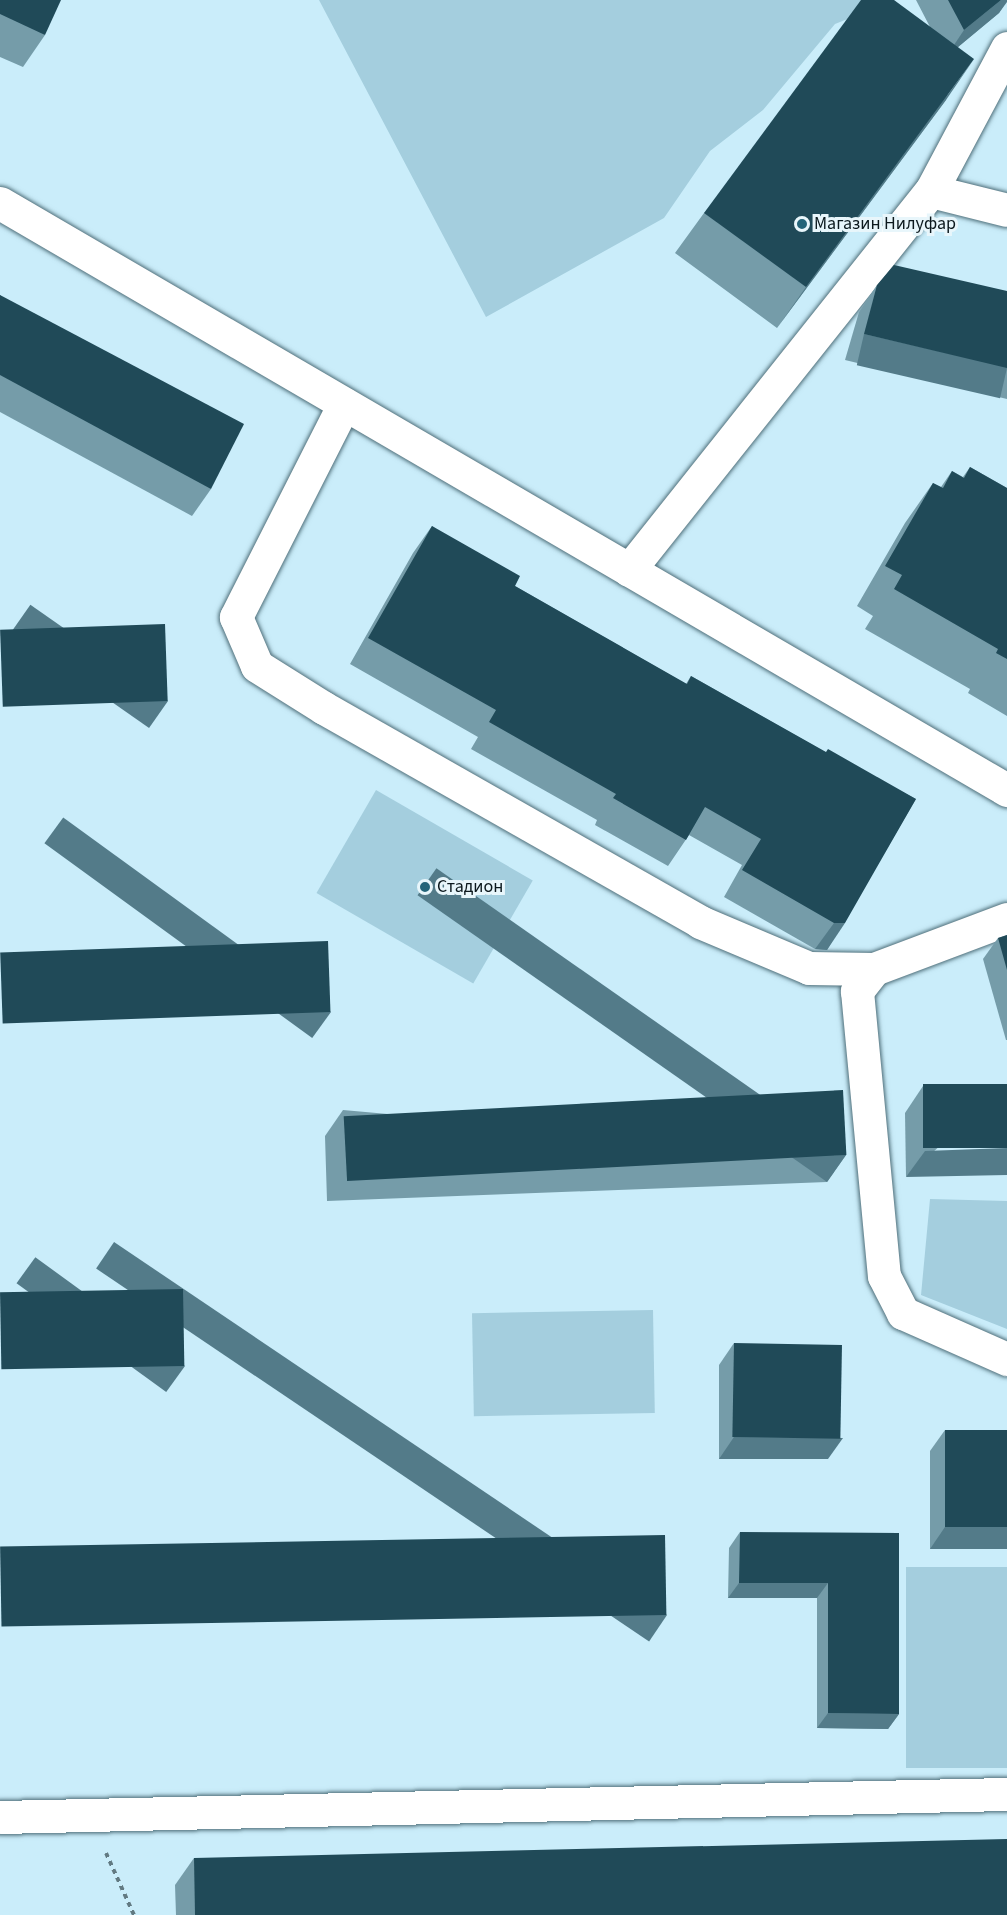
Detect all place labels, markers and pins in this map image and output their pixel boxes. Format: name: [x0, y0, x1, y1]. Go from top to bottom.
place label: Магазин Нилуфар: [814, 213, 956, 235]
marker: Магазин Нилуфар: [795, 217, 809, 231]
place label: Стадион: [437, 876, 503, 898]
marker: Стадион: [418, 880, 432, 894]

